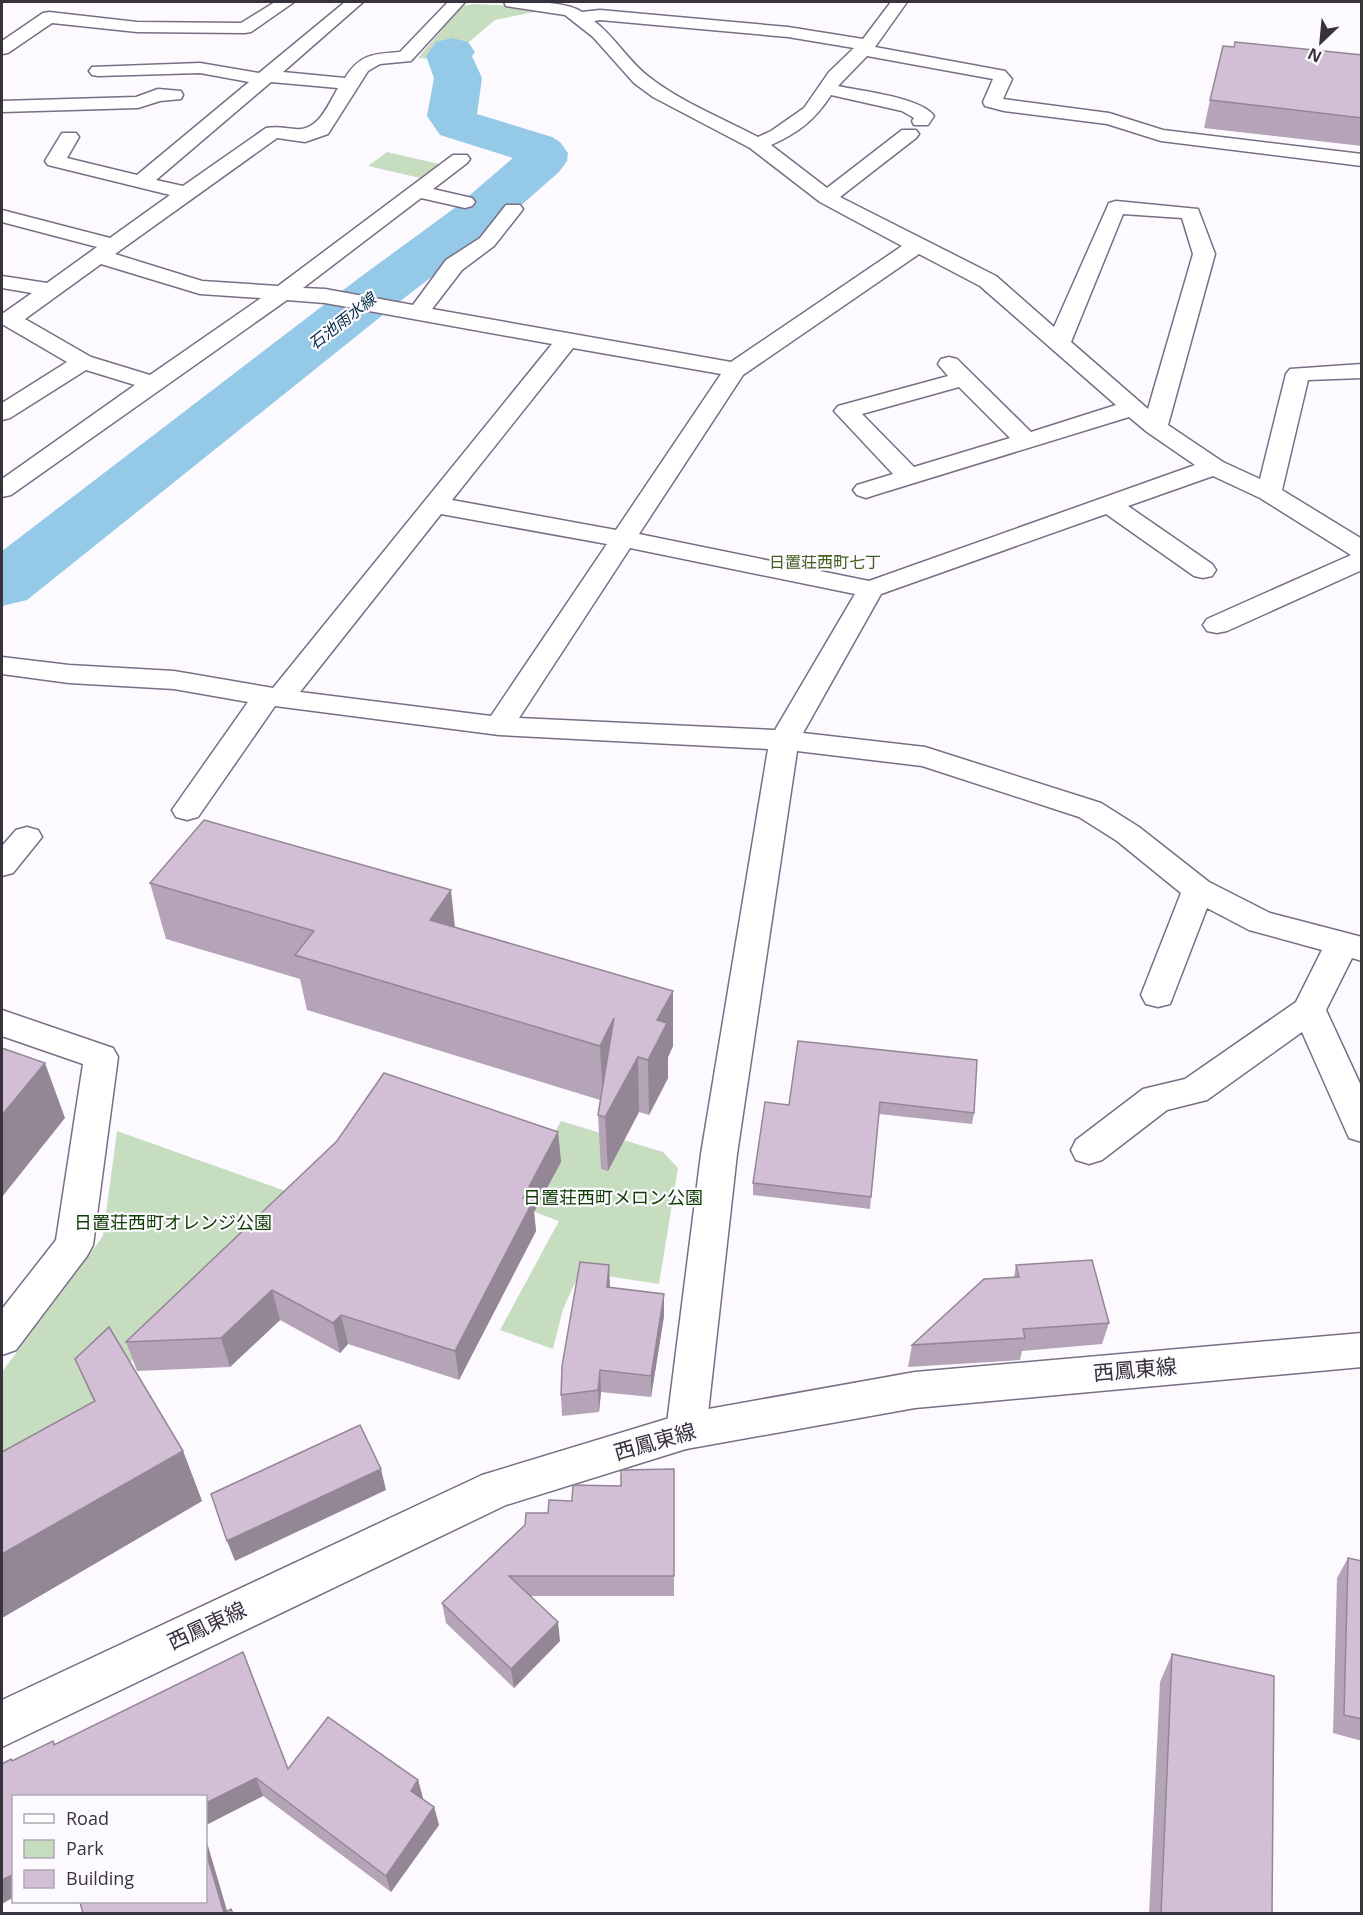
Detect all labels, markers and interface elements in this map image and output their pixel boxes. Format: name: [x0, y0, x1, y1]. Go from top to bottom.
north arrow: [1291, 12, 1351, 72]
text: N: [1304, 43, 1325, 68]
water label: 石池雨水線: [304, 286, 382, 354]
district label: 日置荘西町七丁: [769, 551, 881, 573]
park label: 日置荘西町メロン公園: [523, 1185, 703, 1209]
park label: 日置荘西町オレンジ公園: [74, 1210, 272, 1234]
street label: 西鳳東線: [1092, 1351, 1178, 1387]
street label: 西鳳東線: [610, 1416, 699, 1466]
street label: 西鳳東線: [163, 1595, 251, 1656]
legend: [12, 1795, 207, 1903]
text: Road: [66, 1806, 109, 1830]
text: Park: [66, 1836, 104, 1860]
text: Building: [66, 1866, 134, 1890]

